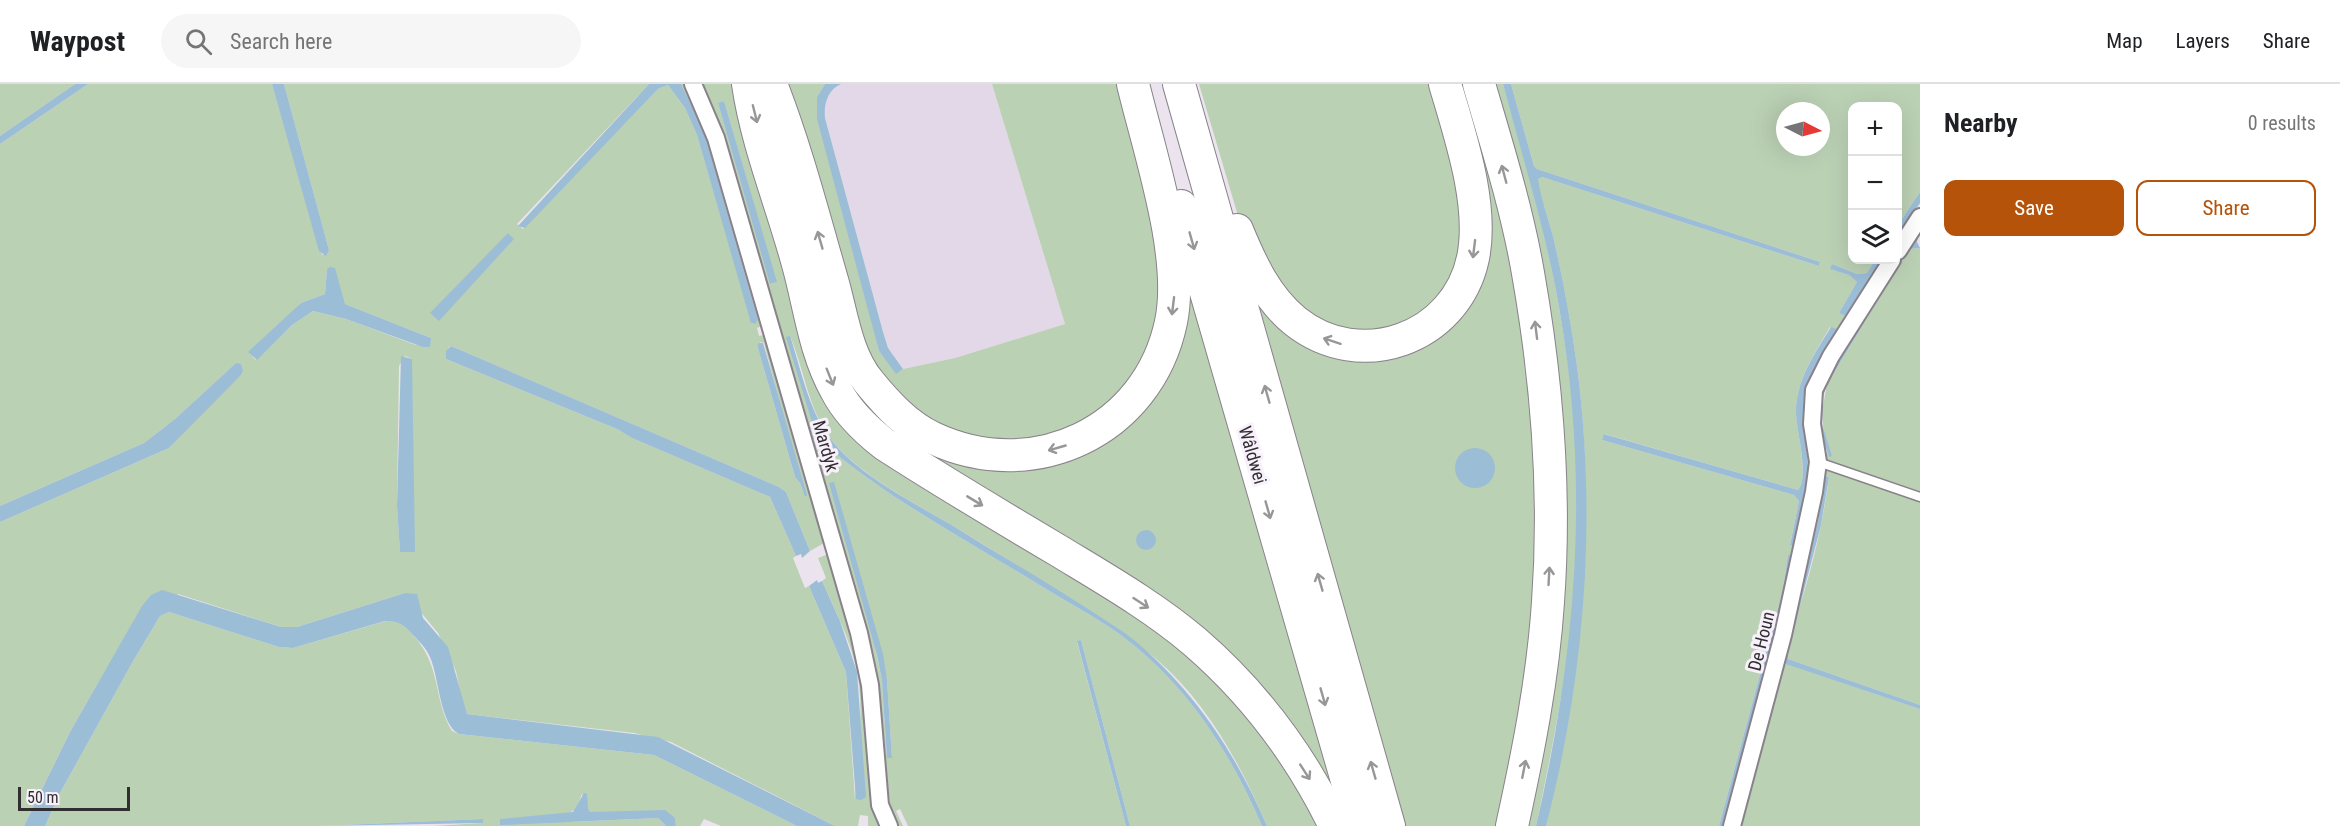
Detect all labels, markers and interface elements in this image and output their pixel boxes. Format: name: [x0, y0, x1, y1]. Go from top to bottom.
search box: [161, 14, 581, 68]
text: Waypost: [30, 25, 125, 58]
icon: search: [182, 25, 215, 58]
text: Search here: [230, 29, 332, 54]
text: Map: [2106, 29, 2143, 53]
text: Layers: [2176, 29, 2230, 53]
text: Share: [2263, 29, 2310, 53]
north arrow: [1776, 102, 1830, 156]
map controls: [1848, 102, 1902, 264]
button: +: [1848, 102, 1902, 156]
one-way arrow: [750, 104, 762, 123]
text: Nearby: [1944, 108, 2018, 138]
text: 0 results: [2248, 111, 2316, 135]
button: −: [1848, 156, 1902, 210]
one-way arrow: [1498, 164, 1510, 183]
button: Save: [1944, 180, 2124, 236]
button: Share: [2136, 180, 2316, 236]
button: layers: [1848, 210, 1902, 264]
one-way arrow: [814, 230, 825, 249]
one-way arrow: [1186, 231, 1198, 250]
one-way arrow: [1468, 239, 1479, 259]
one-way arrow: [1167, 295, 1178, 315]
one-way arrow: [1531, 320, 1542, 340]
one-way arrow: [1323, 334, 1342, 345]
one-way arrow: [825, 367, 836, 386]
one-way arrow: [1261, 385, 1272, 404]
street label: Mardyk: [809, 418, 843, 474]
street label: Wâldwei: [1235, 424, 1271, 486]
one-way arrow: [1048, 443, 1067, 454]
one-way arrow: [966, 496, 983, 508]
one-way arrow: [1263, 500, 1274, 519]
one-way arrow: [1544, 566, 1555, 586]
one-way arrow: [1314, 573, 1325, 592]
one-way arrow: [1133, 597, 1150, 610]
street label: De Houn: [1743, 609, 1779, 673]
one-way arrow: [1318, 687, 1329, 706]
one-way arrow: [1519, 759, 1530, 779]
one-way arrow: [1367, 761, 1378, 780]
one-way arrow: [1299, 763, 1312, 780]
scale bar: [18, 784, 130, 812]
text: 50 m: [27, 788, 59, 807]

